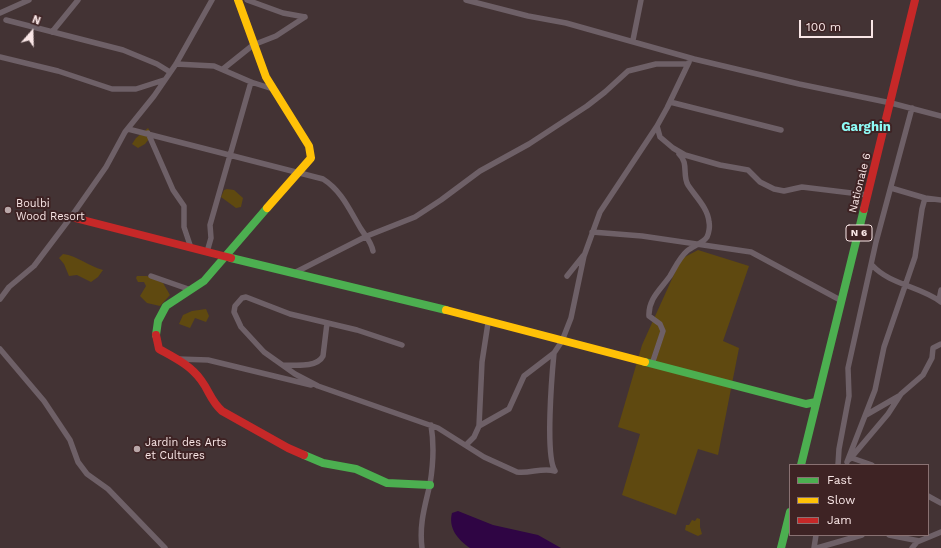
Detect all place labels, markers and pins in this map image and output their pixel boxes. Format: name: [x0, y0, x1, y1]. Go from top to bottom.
place label: Boulbi Wood Resort: [16, 197, 85, 223]
marker: Boulbi Wood Resort: [3, 205, 13, 215]
place label: Jardin des Arts et Cultures: [145, 436, 227, 462]
marker: Jardin des Arts et Cultures: [132, 444, 142, 454]

